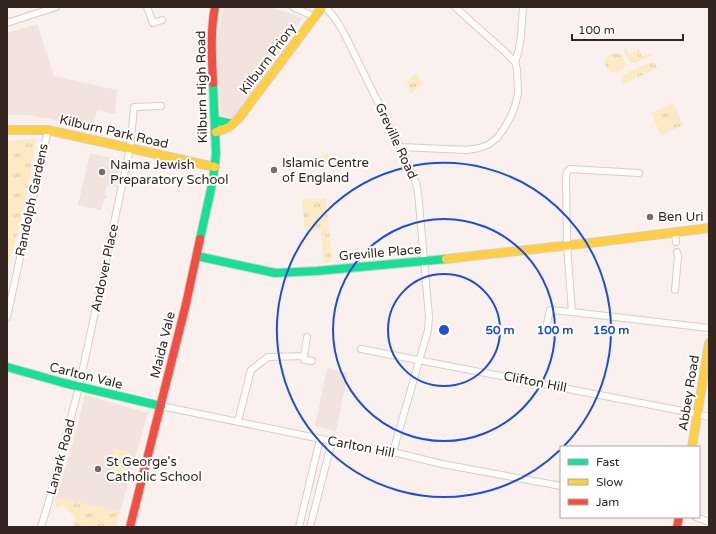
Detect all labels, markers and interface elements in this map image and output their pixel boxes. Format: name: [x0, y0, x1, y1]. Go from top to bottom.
scale bar: [572, 16, 683, 42]
street label: Kilburn Priory: [236, 21, 300, 97]
text: 100 m: [578, 23, 615, 37]
street label: Kilburn High Road: [193, 31, 211, 143]
street label: Greville Road: [371, 100, 421, 182]
street label: Kilburn Park Road: [58, 112, 170, 152]
street label: Randolph Gardens: [12, 142, 52, 258]
place label: Islamic Centre of England: [282, 155, 369, 186]
place label: Naima Jewish Preparatory School: [110, 157, 228, 188]
marker: Islamic Centre of England: [269, 165, 279, 175]
marker: Naima Jewish Preparatory School: [97, 167, 107, 177]
place label: Ben Uri: [658, 209, 703, 225]
marker: Ben Uri: [645, 212, 655, 222]
street label: Andover Place: [88, 223, 122, 313]
street label: Greville Place: [338, 241, 422, 265]
street label: Maida Vale: [147, 310, 179, 380]
centre of rings: [437, 323, 451, 337]
text: 50 m: [485, 323, 515, 337]
text: 100 m: [537, 323, 573, 337]
text: 150 m: [593, 323, 629, 337]
street label: Abbey Road: [675, 354, 703, 432]
street label: Carlton Vale: [48, 359, 124, 393]
street label: Clifton Hill: [502, 368, 568, 396]
street label: Lanark Road: [43, 417, 79, 497]
street label: Carlton Hill: [326, 433, 396, 461]
legend: [560, 446, 700, 518]
place label: St George's Catholic School: [106, 454, 202, 485]
text: Fast: [596, 455, 620, 469]
marker: St George's Catholic School: [93, 464, 103, 474]
text: Slow: [596, 475, 623, 489]
text: Jam: [596, 495, 619, 509]

